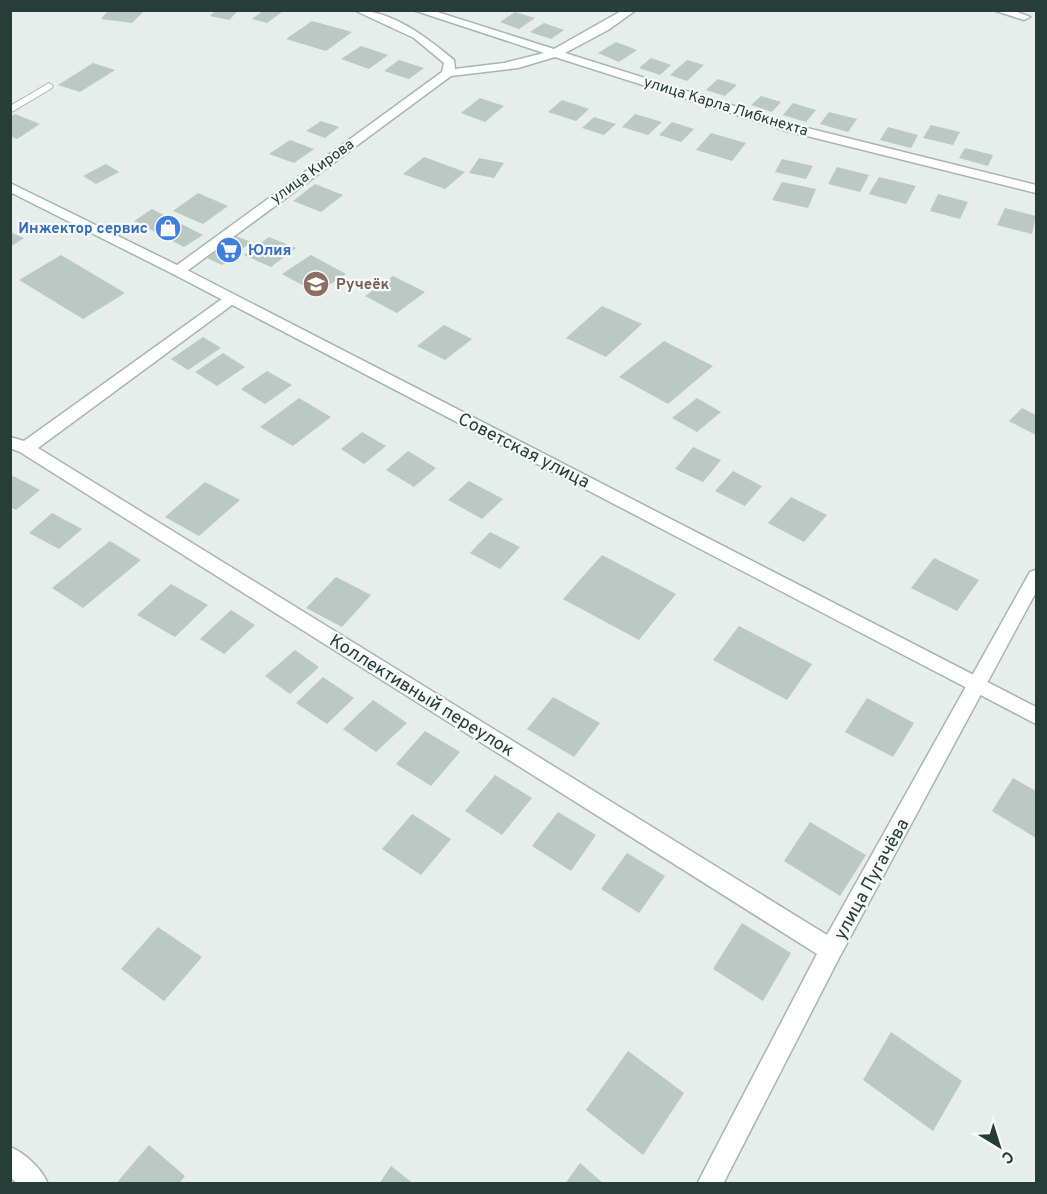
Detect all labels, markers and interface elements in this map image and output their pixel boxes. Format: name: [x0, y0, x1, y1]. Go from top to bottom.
street label: улица Карла Либкнехта: [641, 73, 810, 142]
street label: улица Кирова: [267, 135, 358, 209]
shop icon: Инжектор сервис: [153, 213, 183, 243]
place label: Инжектор сервис: [18, 220, 148, 239]
supermarket icon: Юлия: [214, 235, 244, 265]
place label: Юлия: [248, 242, 291, 261]
school or university icon: Ручеёк: [301, 269, 331, 299]
place label: Ручеёк: [336, 276, 390, 295]
street label: Советская улица: [454, 408, 593, 494]
street label: Коллективный переулок: [325, 630, 518, 763]
street label: улица Пугачёва: [829, 815, 915, 944]
north arrow: [969, 1116, 1029, 1176]
text: С: [997, 1145, 1017, 1167]

